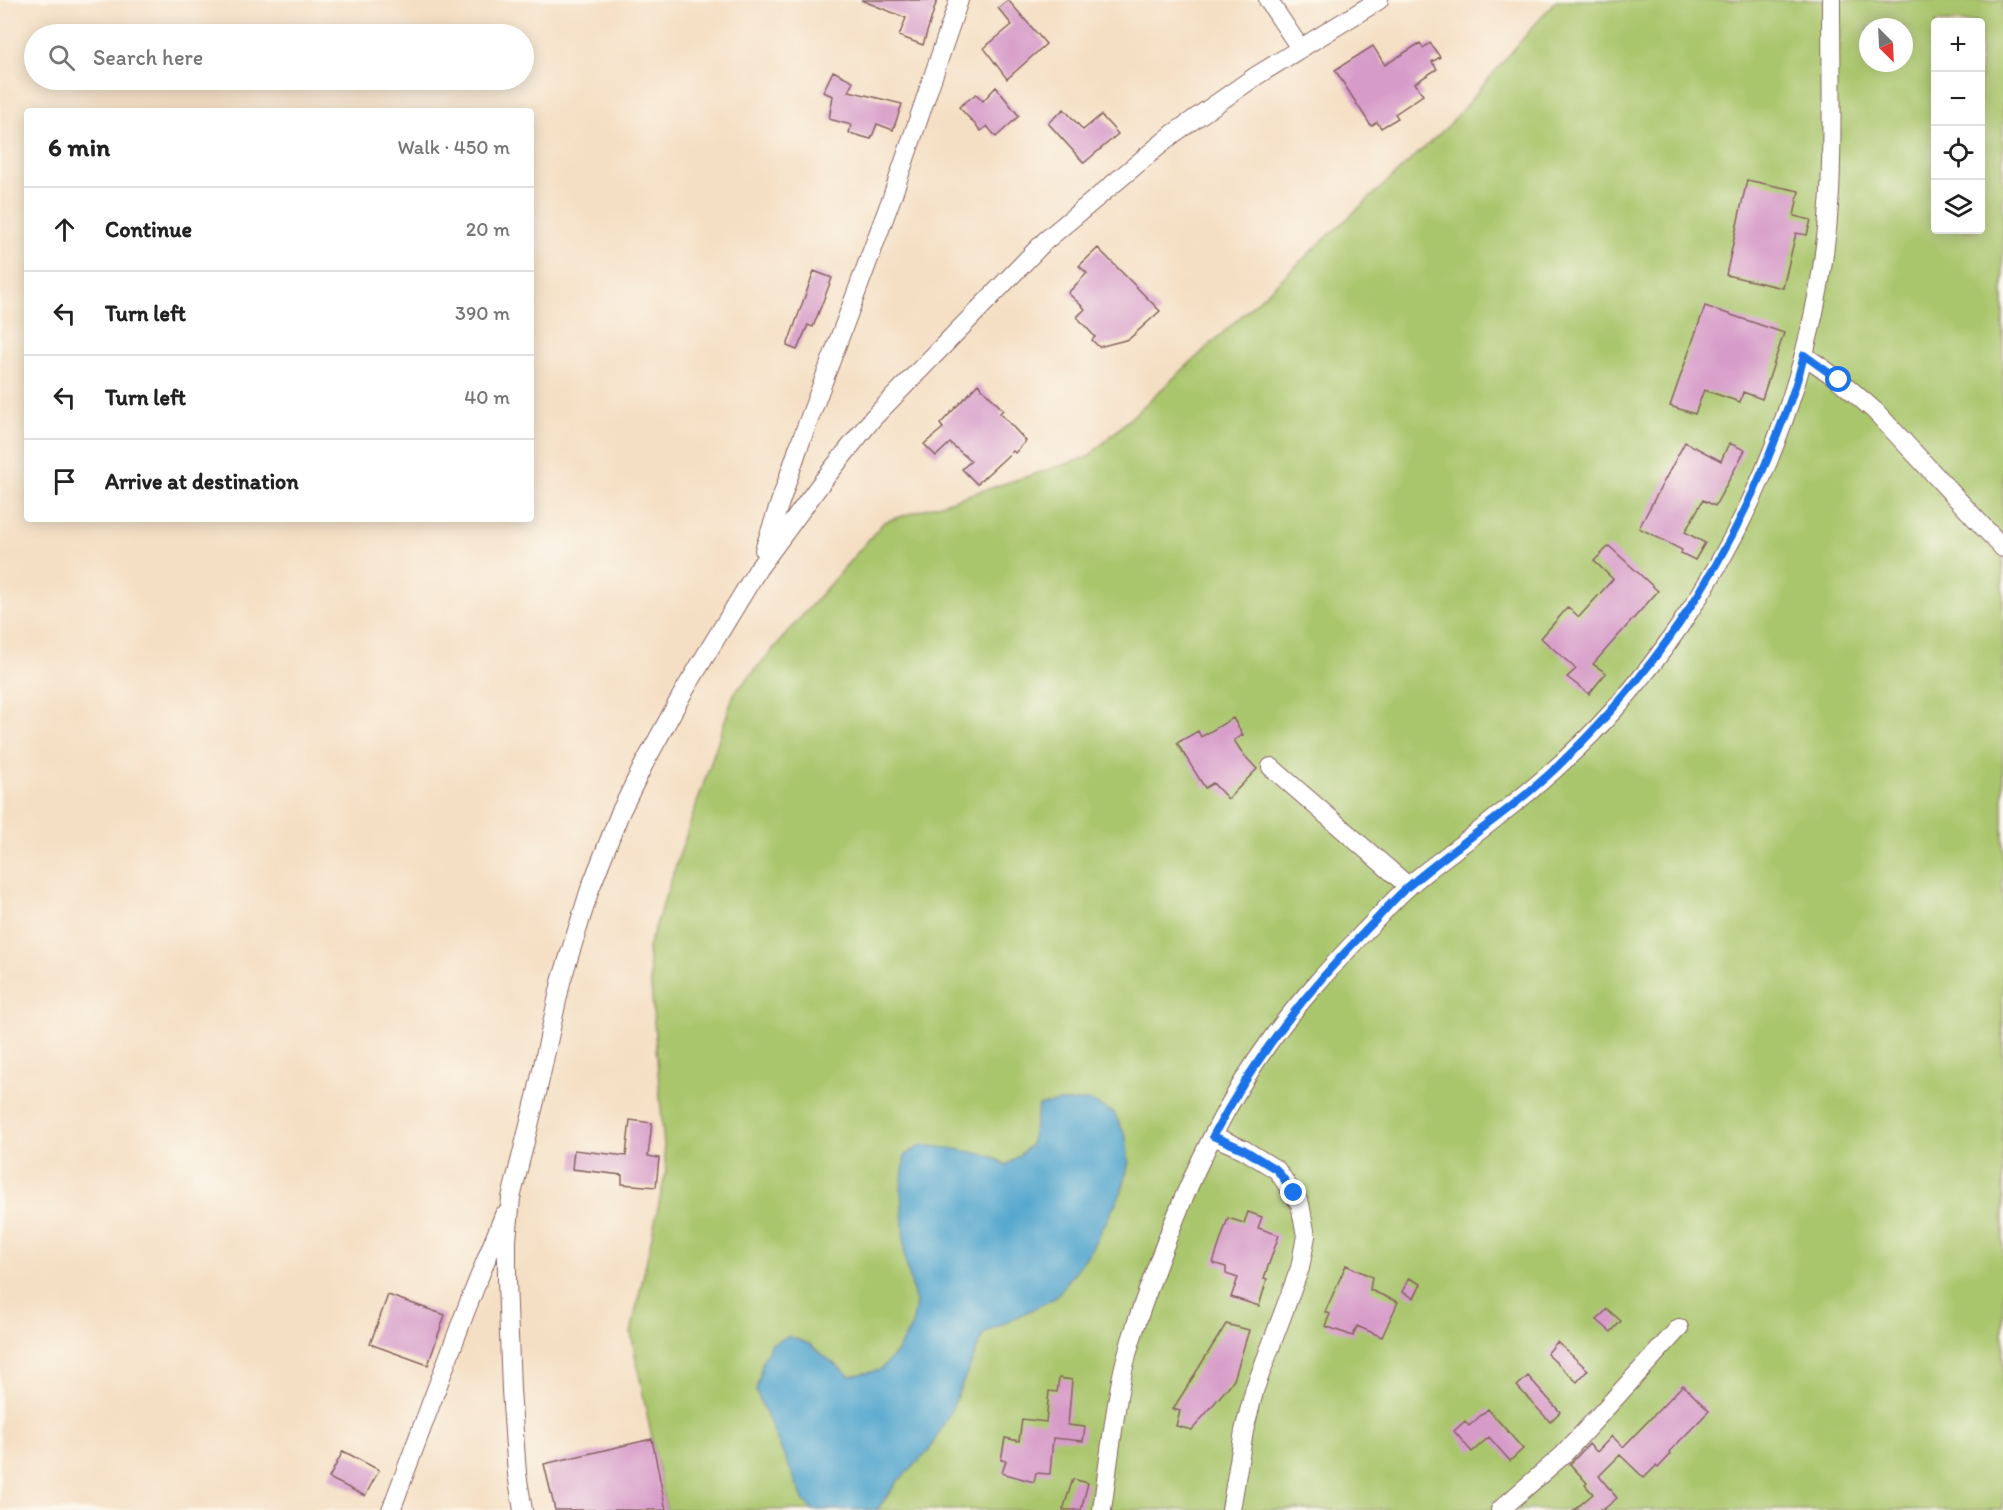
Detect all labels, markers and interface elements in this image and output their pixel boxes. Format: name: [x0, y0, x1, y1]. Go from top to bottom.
north arrow: [1859, 18, 1913, 72]
map controls: [1931, 18, 1985, 234]
button: +: [1931, 18, 1985, 72]
search box: [24, 24, 534, 90]
icon: search: [45, 41, 78, 74]
text: Search here: [93, 44, 203, 71]
button: −: [1931, 72, 1985, 126]
button: locate: [1931, 126, 1985, 180]
text: 6 min: [48, 131, 110, 163]
text: Walk · 450 m: [397, 135, 510, 159]
button: layers: [1931, 180, 1985, 234]
icon: ahead: [48, 213, 81, 246]
text: Continue: [105, 216, 192, 243]
text: 20 m: [466, 217, 510, 241]
icon: left: [48, 297, 81, 330]
text: Turn left: [105, 300, 186, 327]
text: 390 m: [455, 301, 510, 325]
route start: [1825, 366, 1851, 392]
icon: left: [48, 381, 81, 414]
text: Turn left: [105, 384, 186, 411]
text: 40 m: [464, 385, 510, 409]
icon: arrive: [48, 465, 81, 498]
text: Arrive at destination: [105, 468, 299, 495]
route end: [1280, 1179, 1306, 1205]

